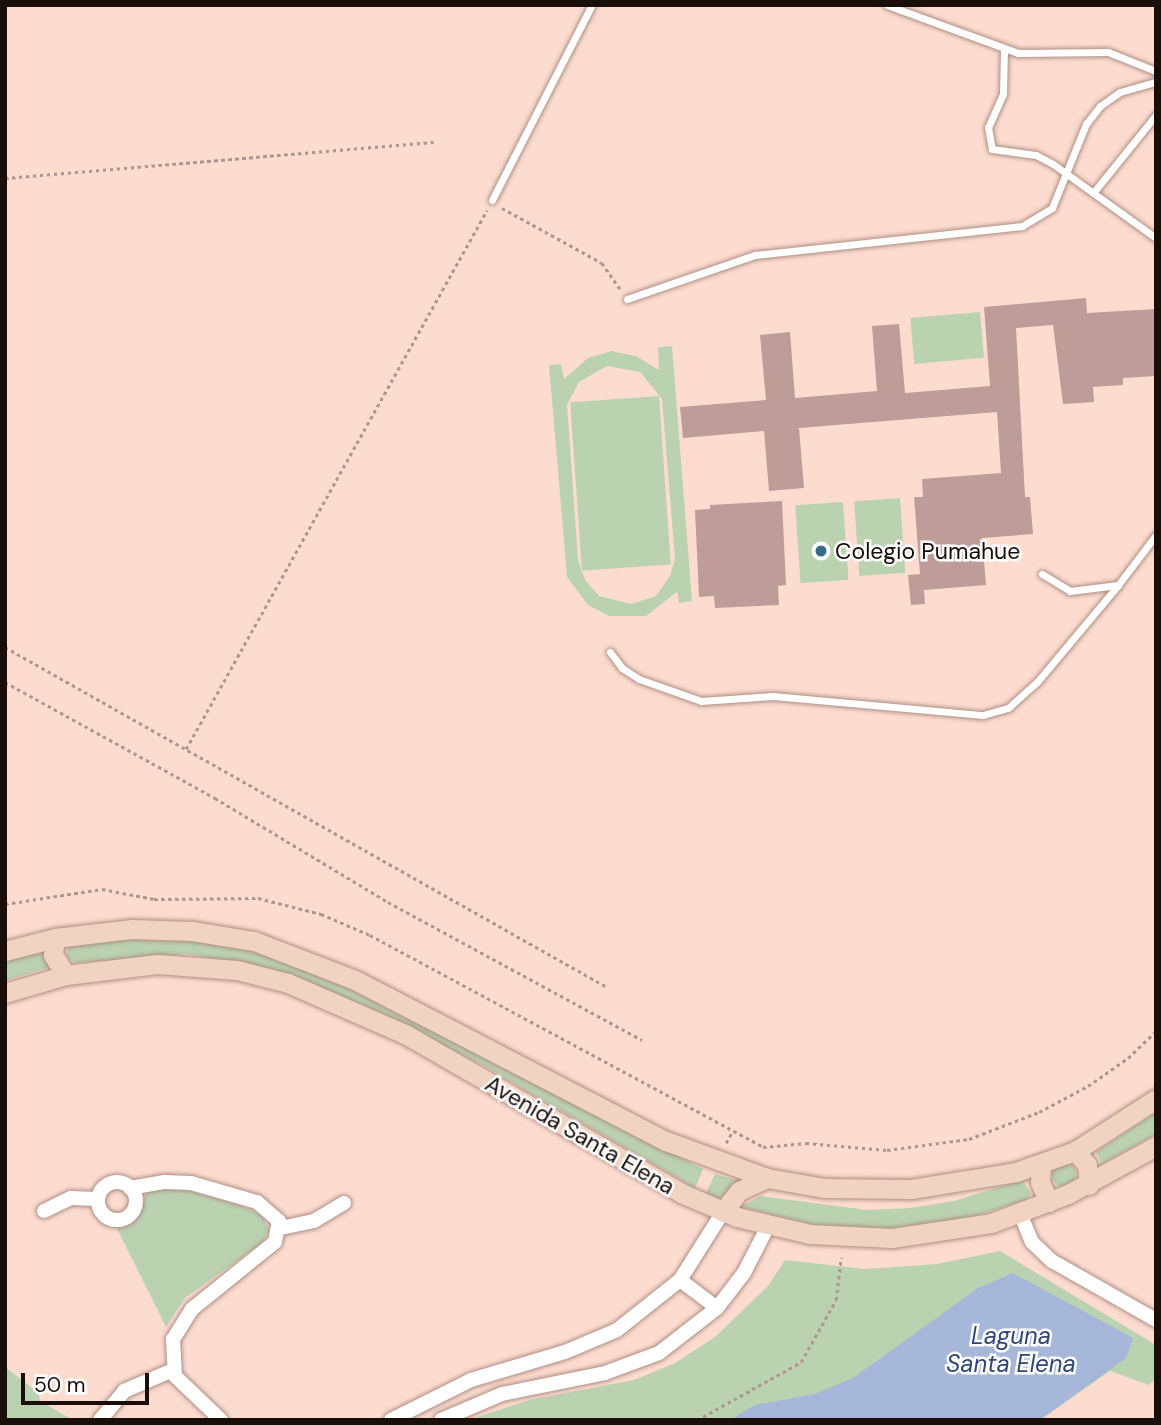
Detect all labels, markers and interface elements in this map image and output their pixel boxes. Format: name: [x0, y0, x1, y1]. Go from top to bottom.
place label: Colegio Pumahue: [835, 537, 1020, 565]
marker: Colegio Pumahue: [813, 543, 829, 559]
street label: Avenida Santa Elena: [480, 1070, 680, 1200]
water label: Laguna Santa Elena: [946, 1322, 1076, 1378]
scale bar: [24, 1358, 152, 1402]
text: 50 m: [34, 1371, 85, 1399]

